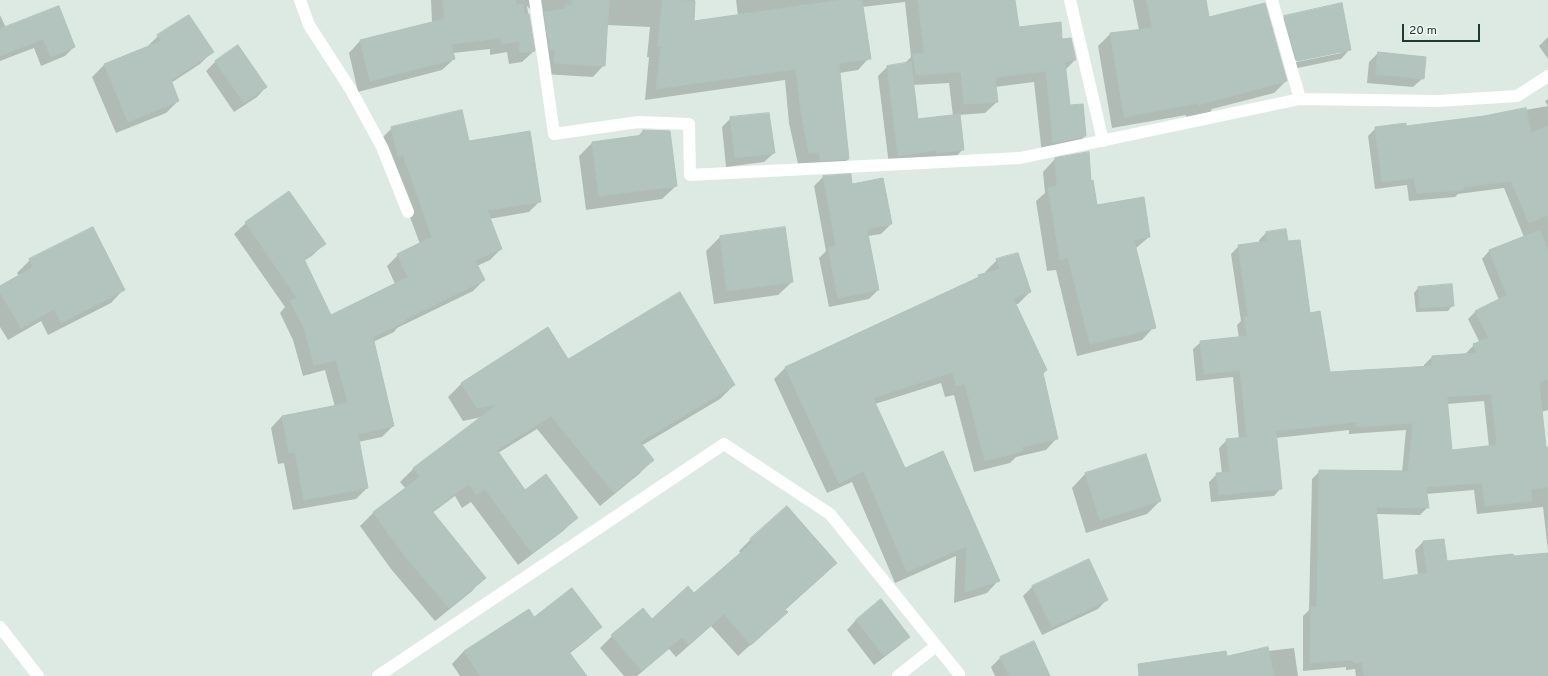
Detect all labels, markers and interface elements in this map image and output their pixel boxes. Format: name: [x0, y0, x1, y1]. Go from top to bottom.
scale bar: [1404, 16, 1482, 42]
text: 20 m: [1409, 23, 1437, 39]

